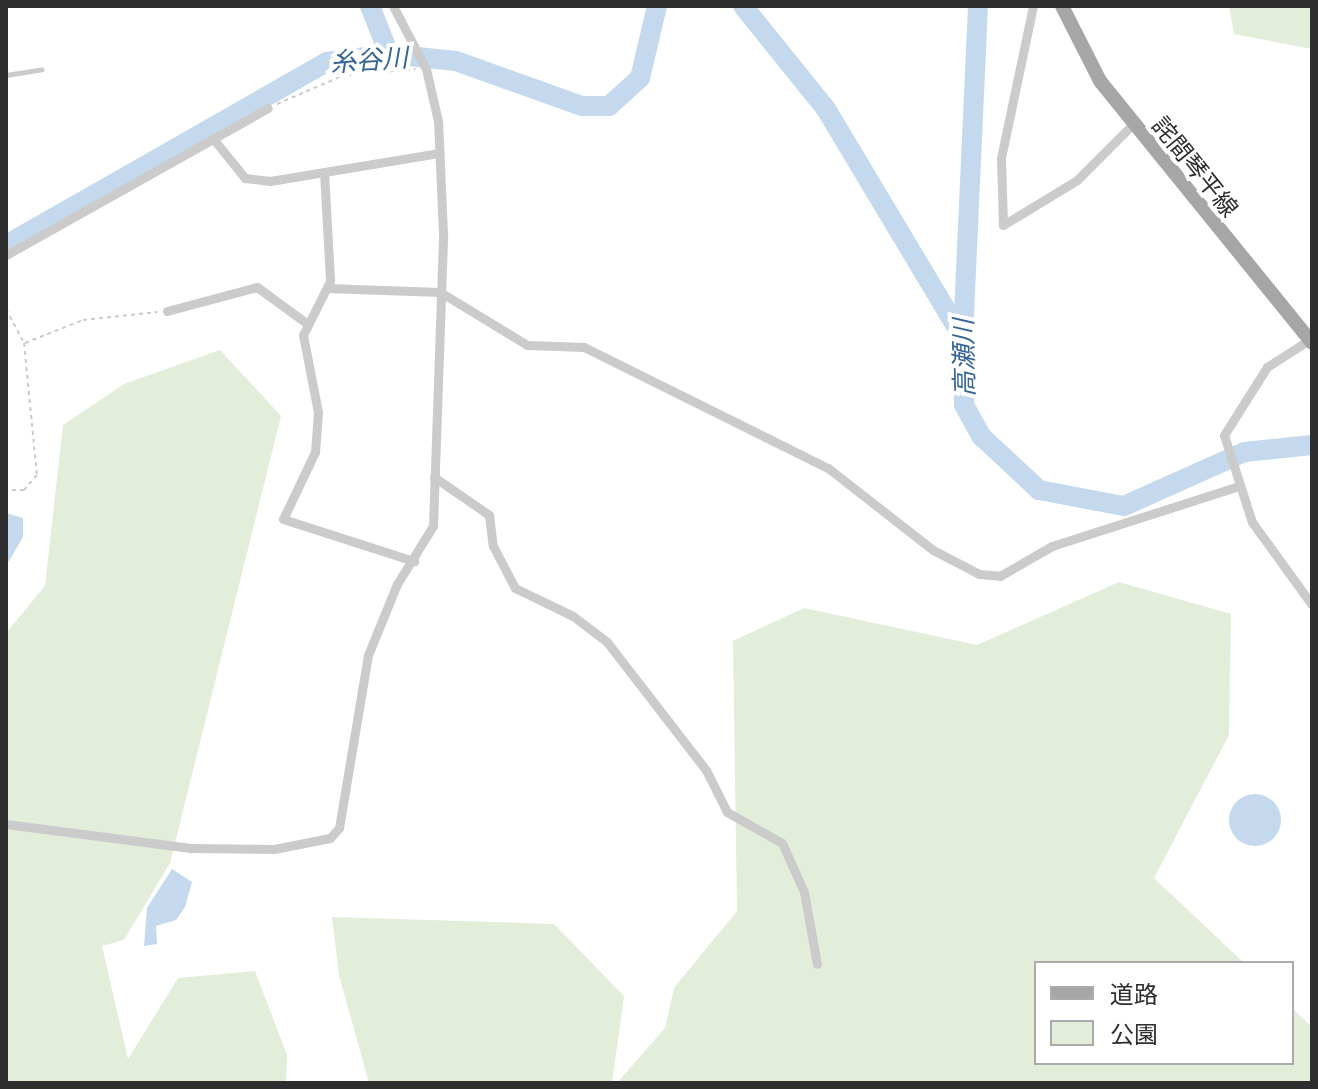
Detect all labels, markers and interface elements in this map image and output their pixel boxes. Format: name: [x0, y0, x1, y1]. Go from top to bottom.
water label: 糸谷川: [329, 43, 409, 79]
street label: 詫間琴平線: [1146, 111, 1244, 223]
water label: 高瀬川: [949, 319, 981, 397]
legend: [1034, 961, 1294, 1065]
text: 道路: [1110, 978, 1158, 1011]
text: 公園: [1110, 1018, 1158, 1051]

